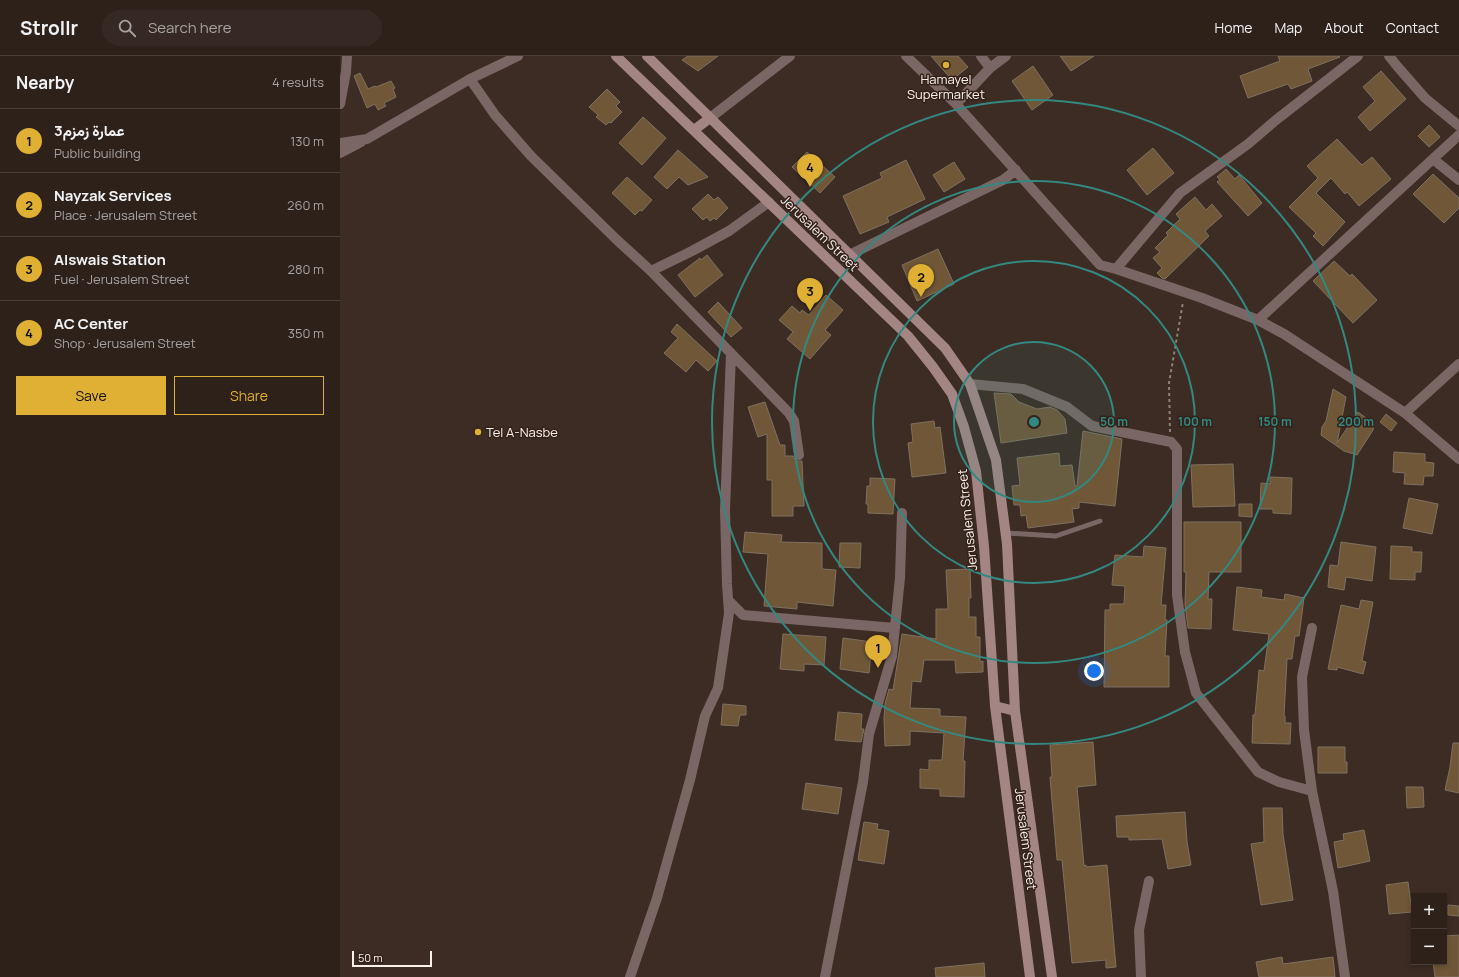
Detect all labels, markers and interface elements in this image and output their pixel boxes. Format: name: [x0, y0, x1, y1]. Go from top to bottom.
search box: [102, 10, 382, 46]
text: Strollr: [20, 15, 78, 41]
icon: search: [116, 17, 138, 39]
text: Search here: [148, 17, 231, 38]
text: Home: [1215, 18, 1252, 37]
text: Map: [1274, 18, 1302, 37]
text: About: [1324, 18, 1364, 37]
text: Contact: [1386, 18, 1439, 37]
marker: Hamayel Supermarket: [941, 60, 951, 70]
place label: Hamayel Supermarket: [907, 70, 985, 103]
text: Nearby: [16, 71, 74, 94]
text: 4 results: [272, 73, 324, 91]
text: عمارة زمزم3: [54, 120, 124, 141]
text: 1: [26, 132, 32, 150]
text: 130 m: [290, 132, 324, 150]
text: Public building: [54, 144, 141, 162]
pin: 4: [797, 154, 823, 187]
text: Nayzak Services: [54, 185, 172, 206]
street label: Jerusalem Street: [777, 191, 863, 275]
text: 2: [25, 196, 33, 214]
text: 260 m: [287, 196, 324, 214]
text: Place · Jerusalem Street: [54, 206, 197, 224]
text: Alswais Station: [54, 249, 166, 270]
text: 3: [25, 260, 33, 278]
text: 280 m: [287, 260, 324, 278]
pin: 2: [908, 264, 934, 297]
text: Fuel · Jerusalem Street: [54, 270, 189, 288]
pin: 3: [797, 278, 823, 311]
text: AC Center: [54, 313, 128, 334]
text: 4: [25, 324, 33, 342]
text: 350 m: [288, 324, 324, 342]
text: Shop · Jerusalem Street: [54, 334, 196, 352]
button: Save: [16, 376, 166, 415]
button: Share: [174, 376, 324, 415]
text: 50 m: [1100, 413, 1128, 430]
text: 100 m: [1178, 413, 1212, 430]
text: 150 m: [1258, 413, 1292, 430]
text: 200 m: [1338, 413, 1374, 430]
centre of rings: [1027, 415, 1041, 429]
place label: Tel A-Nasbe: [486, 423, 558, 441]
marker: Tel A-Nasbe: [473, 427, 483, 437]
street label: Jerusalem Street: [953, 468, 981, 572]
pin: 1: [865, 635, 891, 668]
your location: [1084, 661, 1104, 681]
street label: Jerusalem Street: [1011, 787, 1041, 891]
map controls: [1411, 893, 1447, 965]
button: +: [1411, 893, 1447, 929]
button: −: [1411, 929, 1447, 965]
scale bar: [352, 949, 432, 968]
text: 50 m: [358, 950, 383, 965]

